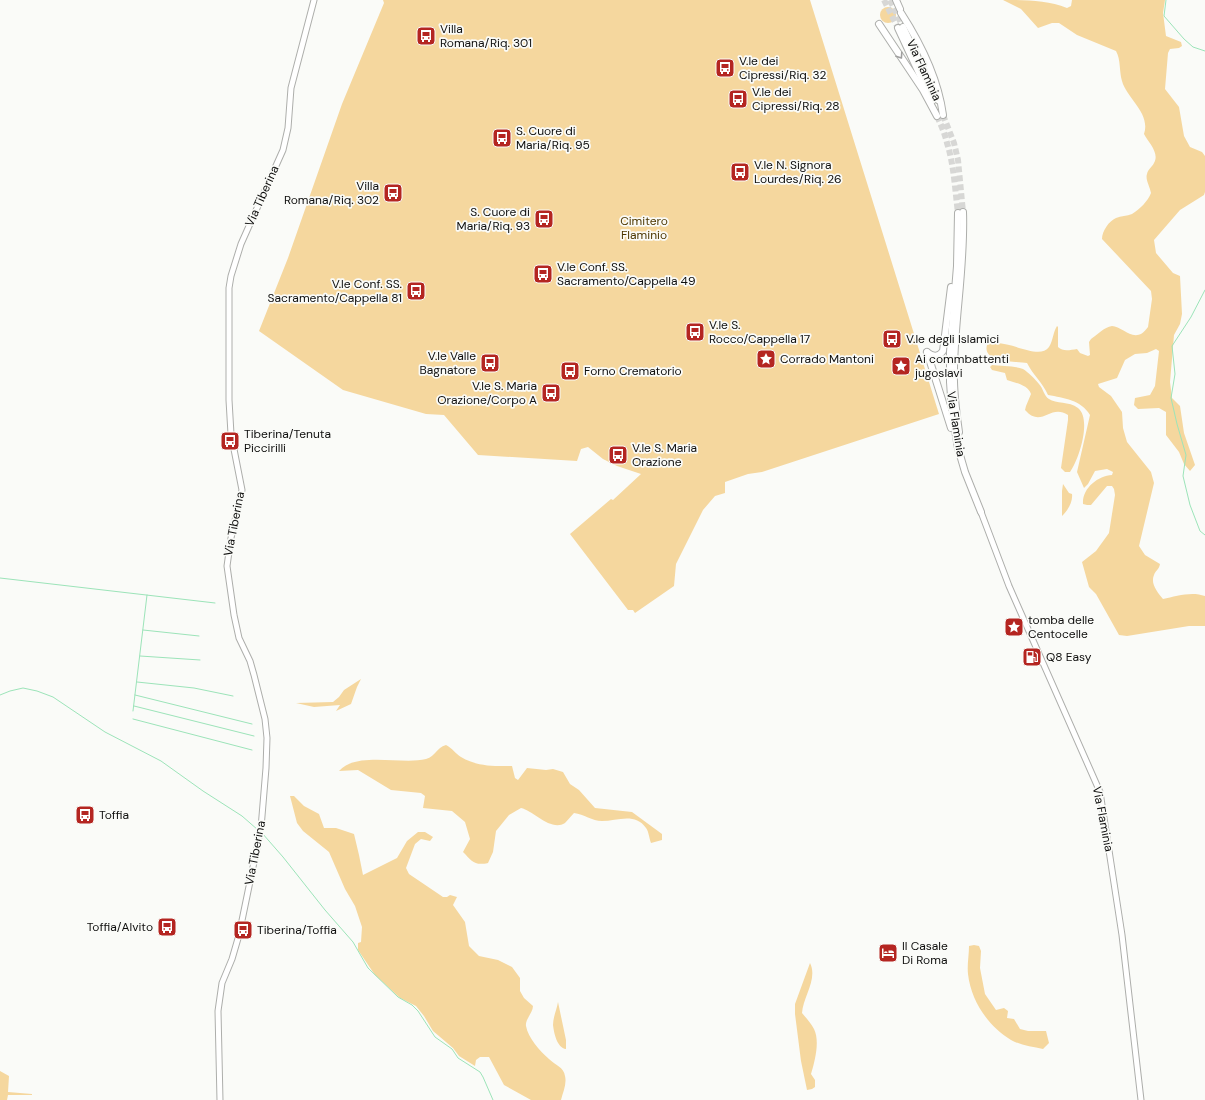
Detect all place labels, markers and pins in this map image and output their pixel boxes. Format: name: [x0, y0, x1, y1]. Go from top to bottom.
place label: Villa Romana/Riq. 301: [440, 21, 532, 51]
bus stop icon: Villa Romana/Riq. 301: [415, 25, 437, 47]
place label: V.le dei Cipressi/Riq. 32: [739, 53, 827, 83]
bus stop icon: V.le dei Cipressi/Riq. 32: [714, 57, 736, 79]
place label: V.le dei Cipressi/Riq. 28: [752, 84, 839, 114]
bus stop icon: V.le dei Cipressi/Riq. 28: [727, 88, 749, 110]
place label: S. Cuore di Maria/Riq. 95: [516, 123, 590, 153]
bus stop icon: S. Cuore di Maria/Riq. 95: [491, 127, 513, 149]
place label: V.le N. Signora Lourdes/Riq. 26: [754, 157, 842, 187]
bus stop icon: V.le N. Signora Lourdes/Riq. 26: [729, 161, 751, 183]
place label: Villa Romana/Riq. 302: [284, 178, 379, 208]
bus stop icon: Villa Romana/Riq. 302: [382, 182, 404, 204]
place label: S. Cuore di Maria/Riq. 93: [457, 204, 530, 234]
bus stop icon: S. Cuore di Maria/Riq. 93: [533, 208, 555, 230]
place label: V.le Conf. SS. Sacramento/Cappella 49: [557, 259, 695, 289]
bus stop icon: V.le Conf. SS. Sacramento/Cappella 49: [532, 263, 554, 285]
place label: V.le Conf. SS. Sacramento/Cappella 81: [268, 276, 402, 306]
bus stop icon: V.le Conf. SS. Sacramento/Cappella 81: [405, 280, 427, 302]
place label: V.le S. Rocco/Cappella 17: [709, 317, 810, 347]
bus stop icon: V.le S. Rocco/Cappella 17: [684, 321, 706, 343]
bus stop icon: V.le degli Islamici: [881, 328, 903, 350]
place label: V.le degli Islamici: [906, 331, 999, 347]
place label: V.le Valle Bagnatore: [420, 348, 476, 378]
place icon: Corrado Mantoni: [755, 348, 777, 370]
place label: Corrado Mantoni: [780, 351, 874, 367]
place label: Ai commbattenti jugoslavi: [914, 351, 1009, 381]
bus stop icon: V.le Valle Bagnatore: [479, 352, 501, 374]
place icon: Ai commbattenti jugoslavi: [890, 355, 912, 377]
bus stop icon: Forno Crematorio: [559, 360, 581, 382]
place label: Forno Crematorio: [584, 363, 682, 379]
place label: V.le S. Maria Orazione/Corpo A: [437, 378, 537, 408]
bus stop icon: V.le S. Maria Orazione/Corpo A: [540, 382, 562, 404]
place label: Tiberina/Tenuta Piccirilli: [244, 426, 331, 456]
bus stop icon: Tiberina/Tenuta Piccirilli: [219, 430, 241, 452]
place label: V.le S. Maria Orazione: [632, 440, 697, 470]
bus stop icon: V.le S. Maria Orazione: [607, 444, 629, 466]
place label: tomba delle Centocelle: [1028, 612, 1094, 642]
place icon: tomba delle Centocelle: [1003, 616, 1025, 638]
fuel station icon: Q8 Easy: [1021, 646, 1043, 668]
place label: Q8 Easy: [1046, 649, 1092, 665]
bus stop icon: Toffia: [74, 804, 96, 826]
place label: Toffia: [99, 807, 129, 823]
bus stop icon: Toffia/Alvito: [156, 916, 178, 938]
place label: Toffia/Alvito: [87, 919, 153, 935]
bus stop icon: Tiberina/Toffia: [232, 919, 254, 941]
place label: Tiberina/Toffia: [257, 922, 337, 938]
place label: Il Casale Di Roma: [902, 938, 948, 968]
hotel icon: Il Casale Di Roma: [877, 942, 899, 964]

